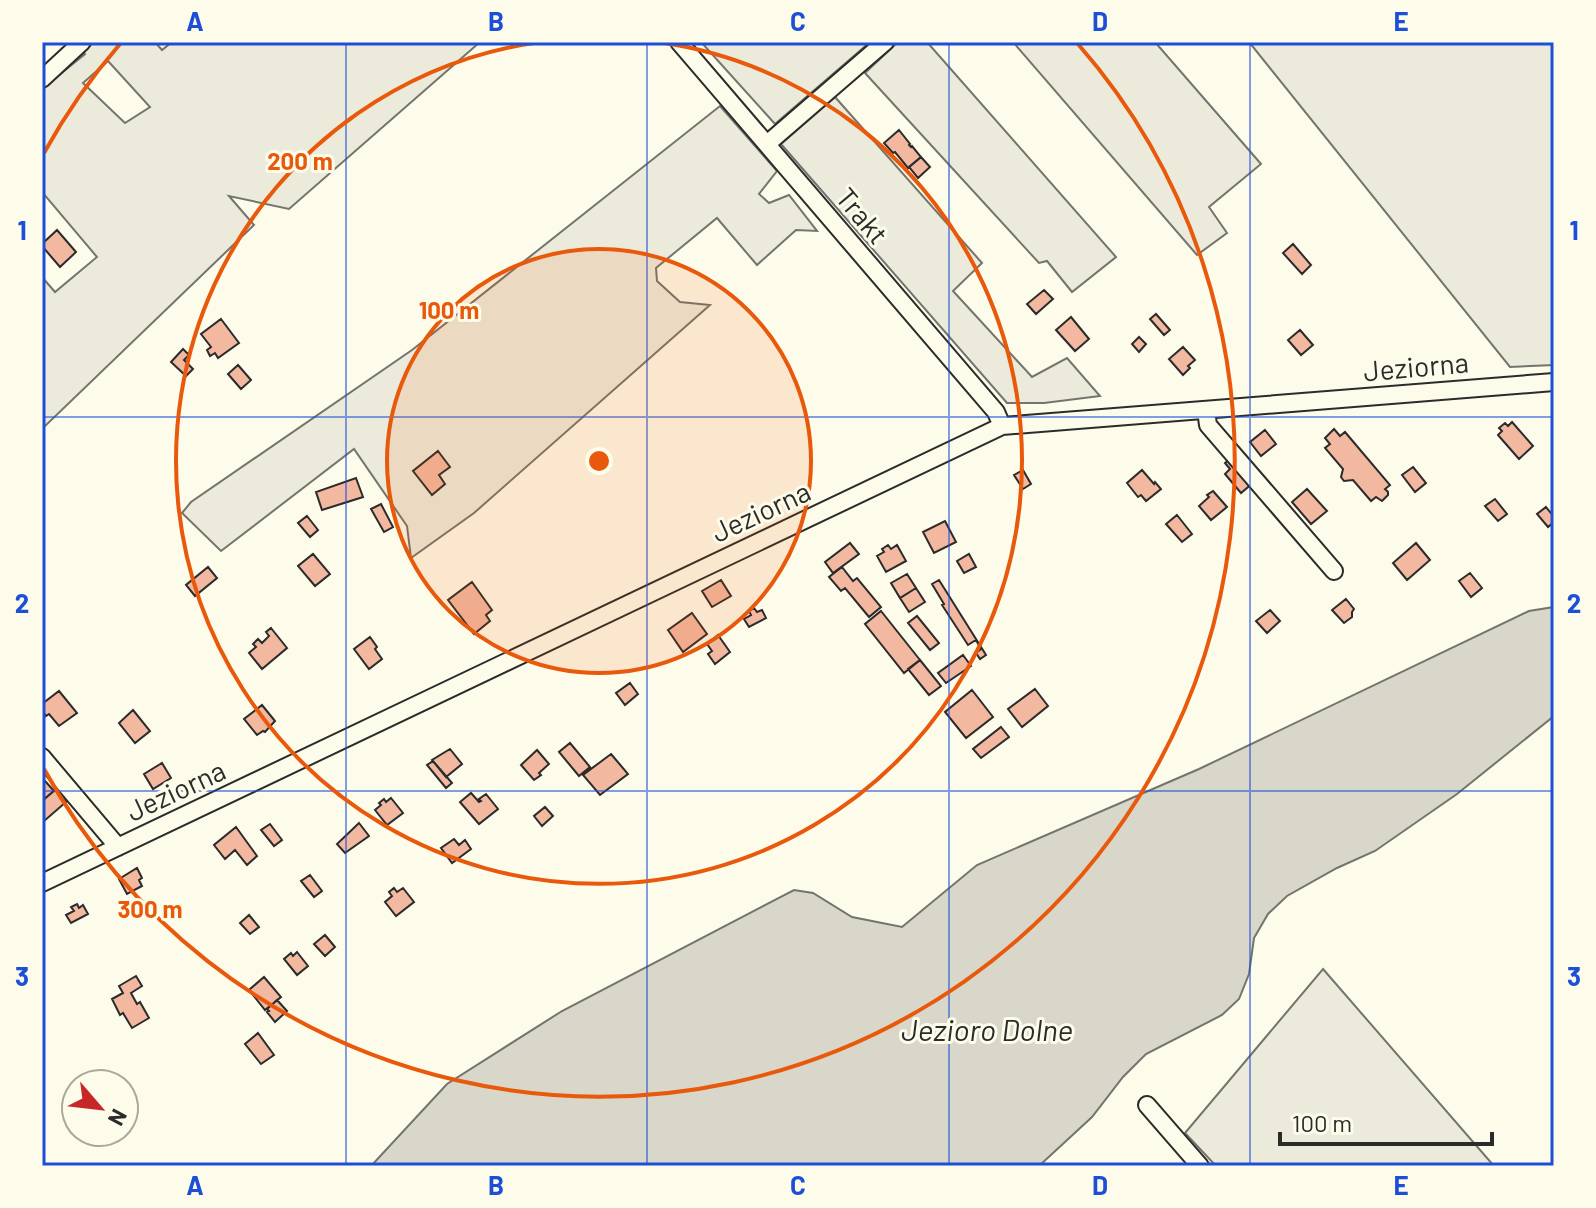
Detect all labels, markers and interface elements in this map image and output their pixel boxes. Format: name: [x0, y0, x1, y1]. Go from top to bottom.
text: A: [186, 5, 204, 36]
text: B: [488, 5, 504, 36]
text: C: [790, 5, 806, 36]
text: D: [1092, 5, 1108, 36]
text: E: [1393, 5, 1409, 36]
text: 200 m: [267, 146, 333, 175]
street label: Trakt: [829, 180, 896, 250]
text: 1: [17, 214, 27, 245]
text: 1: [1569, 214, 1579, 245]
text: 100 m: [419, 295, 479, 324]
street label: Jeziorna: [1362, 344, 1470, 388]
centre of rings: [585, 447, 613, 475]
street label: Jeziorna: [706, 473, 816, 549]
text: 2: [15, 587, 29, 618]
text: 2: [1567, 587, 1581, 618]
street label: Jeziorna: [121, 752, 231, 828]
text: 300 m: [117, 894, 183, 923]
text: 3: [15, 960, 29, 991]
text: 3: [1567, 960, 1581, 991]
water label: Jezioro Dolne: [901, 1011, 1073, 1047]
north arrow: [60, 1068, 140, 1148]
scale bar: [1280, 1096, 1492, 1146]
text: N: [104, 1105, 133, 1130]
text: 100 m: [1292, 1108, 1352, 1137]
text: A: [186, 1169, 204, 1200]
text: B: [488, 1169, 504, 1200]
text: C: [790, 1169, 806, 1200]
text: D: [1092, 1169, 1108, 1200]
text: E: [1393, 1169, 1409, 1200]

